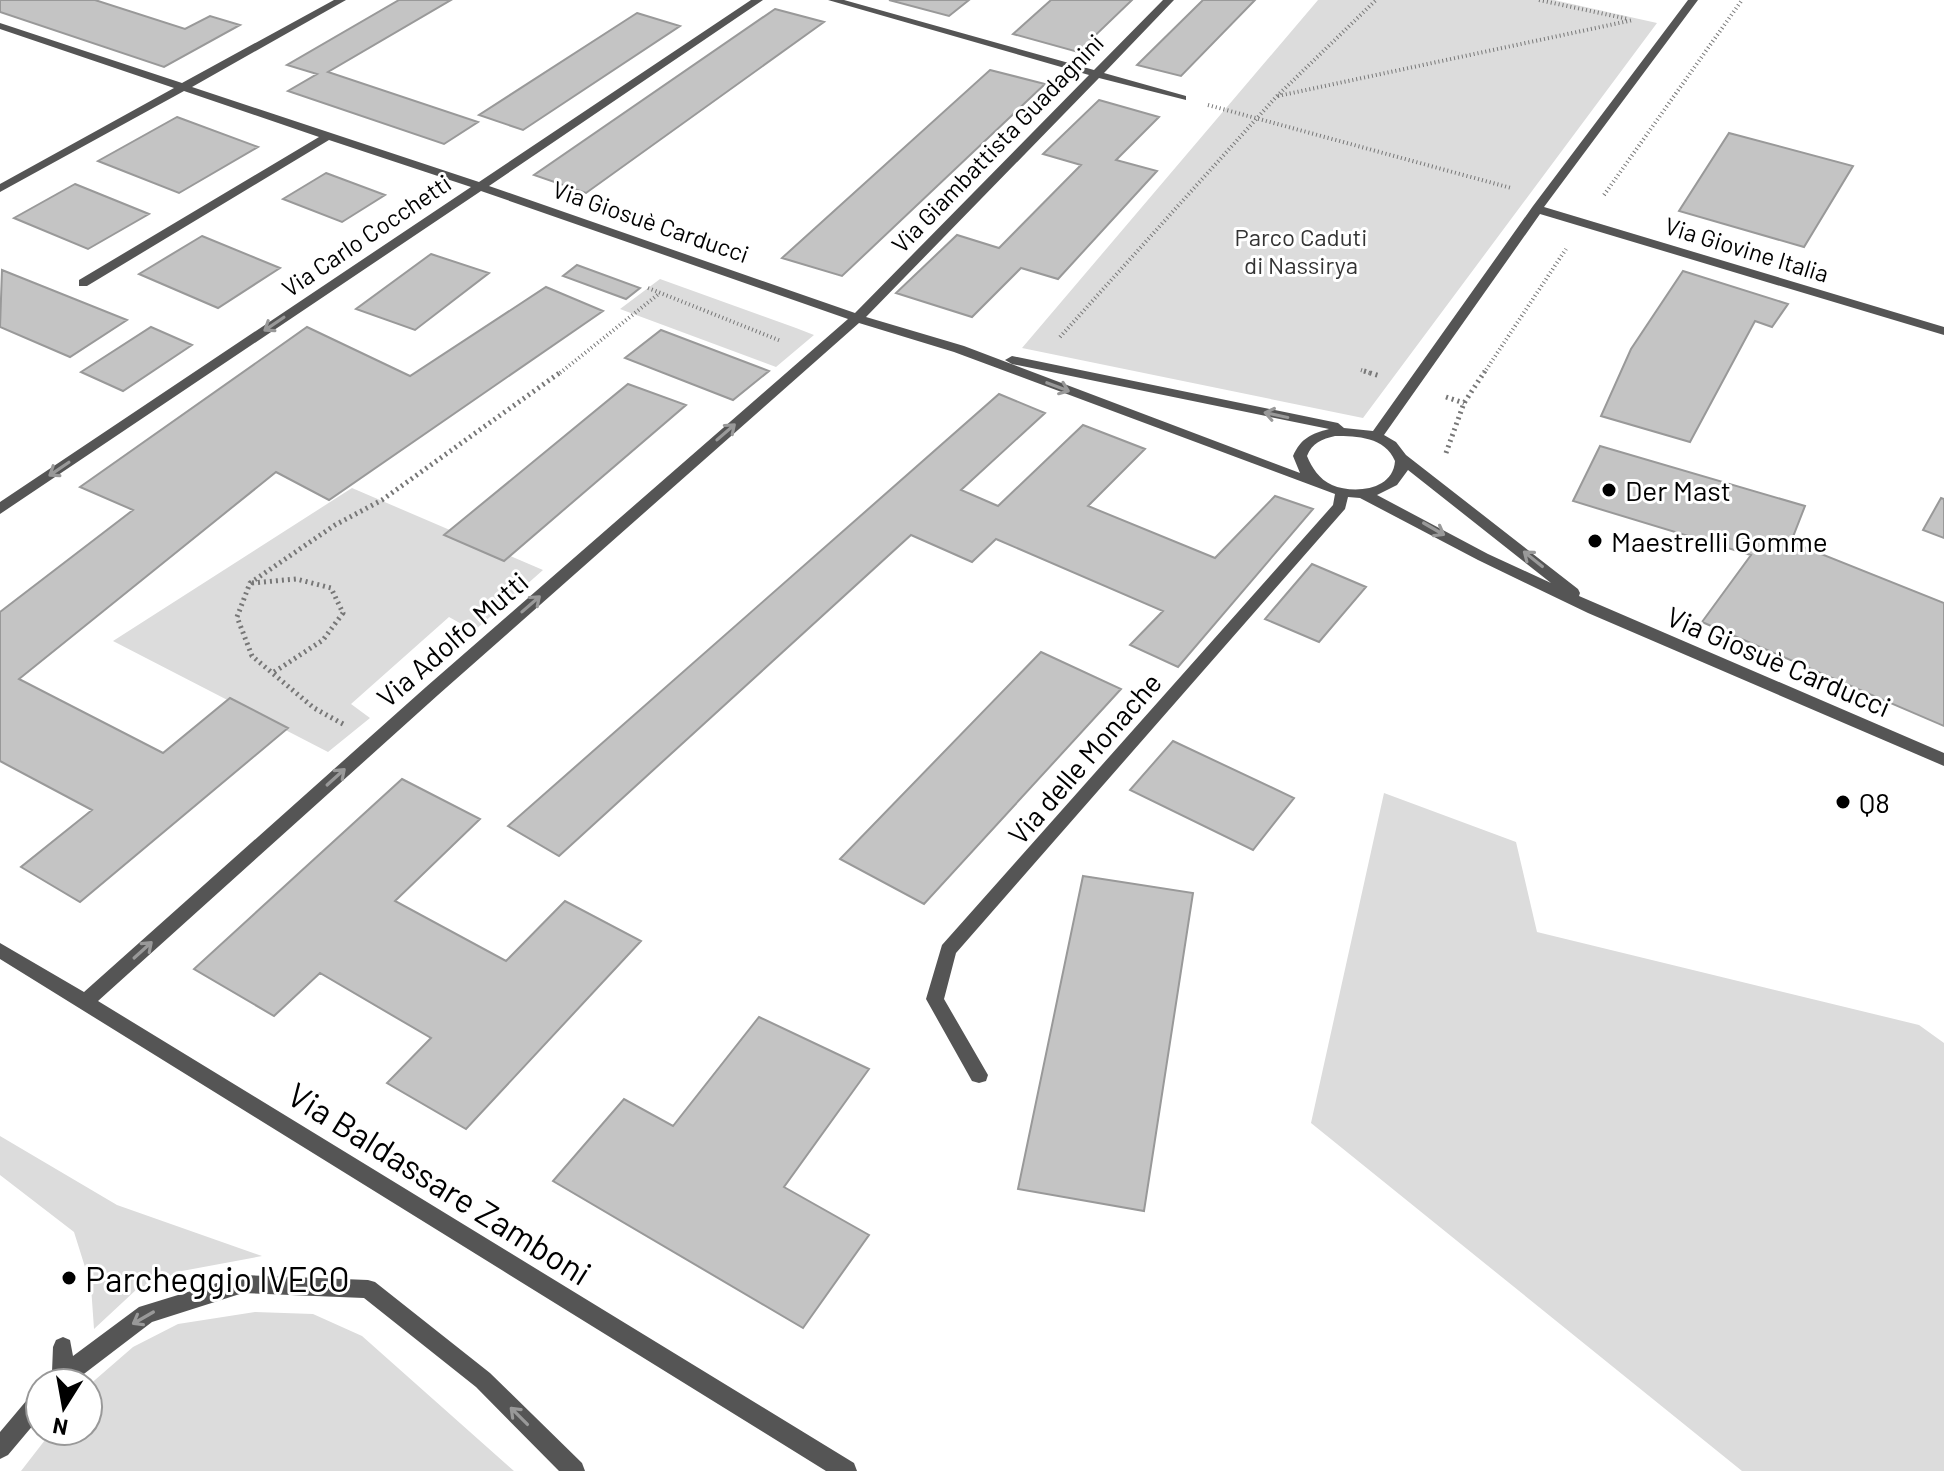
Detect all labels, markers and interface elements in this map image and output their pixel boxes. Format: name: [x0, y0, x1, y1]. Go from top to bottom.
street label: Via Giambattista Guadagnini: [885, 28, 1109, 258]
street label: Via Carlo Cocchetti: [276, 168, 456, 302]
street label: Via Giosuè Carducci: [549, 174, 753, 268]
street label: Via Giovine Italia: [1662, 210, 1832, 288]
park label: Parco Caduti di Nassirya: [1235, 222, 1367, 279]
one-way arrow: [263, 316, 286, 332]
one-way arrow: [1045, 381, 1070, 395]
one-way arrow: [1264, 407, 1290, 422]
one-way arrow: [716, 424, 736, 442]
one-way arrow: [48, 461, 70, 478]
place label: Der Mast: [1625, 473, 1731, 507]
marker: Der Mast: [1600, 481, 1618, 499]
one-way arrow: [1422, 521, 1445, 537]
place label: Maestrelli Gomme: [1611, 524, 1828, 558]
marker: Maestrelli Gomme: [1586, 532, 1604, 550]
one-way arrow: [1523, 550, 1544, 568]
street label: Via Adolfo Mutti: [369, 564, 535, 714]
one-way arrow: [520, 595, 540, 613]
street label: Via Giosuè Carducci: [1662, 599, 1896, 723]
street label: Via delle Monache: [1000, 665, 1168, 851]
one-way arrow: [326, 768, 346, 786]
place label: Q8: [1859, 785, 1890, 819]
marker: Q8: [1834, 793, 1852, 811]
one-way arrow: [132, 941, 152, 959]
street label: Via Baldassare Zamboni: [281, 1073, 599, 1293]
place label: Parcheggio IVECO: [85, 1258, 350, 1299]
marker: Parcheggio IVECO: [60, 1269, 78, 1287]
one-way arrow: [132, 1310, 155, 1326]
north arrow: [24, 1367, 104, 1447]
one-way arrow: [510, 1407, 529, 1426]
text: N: [50, 1413, 70, 1442]

